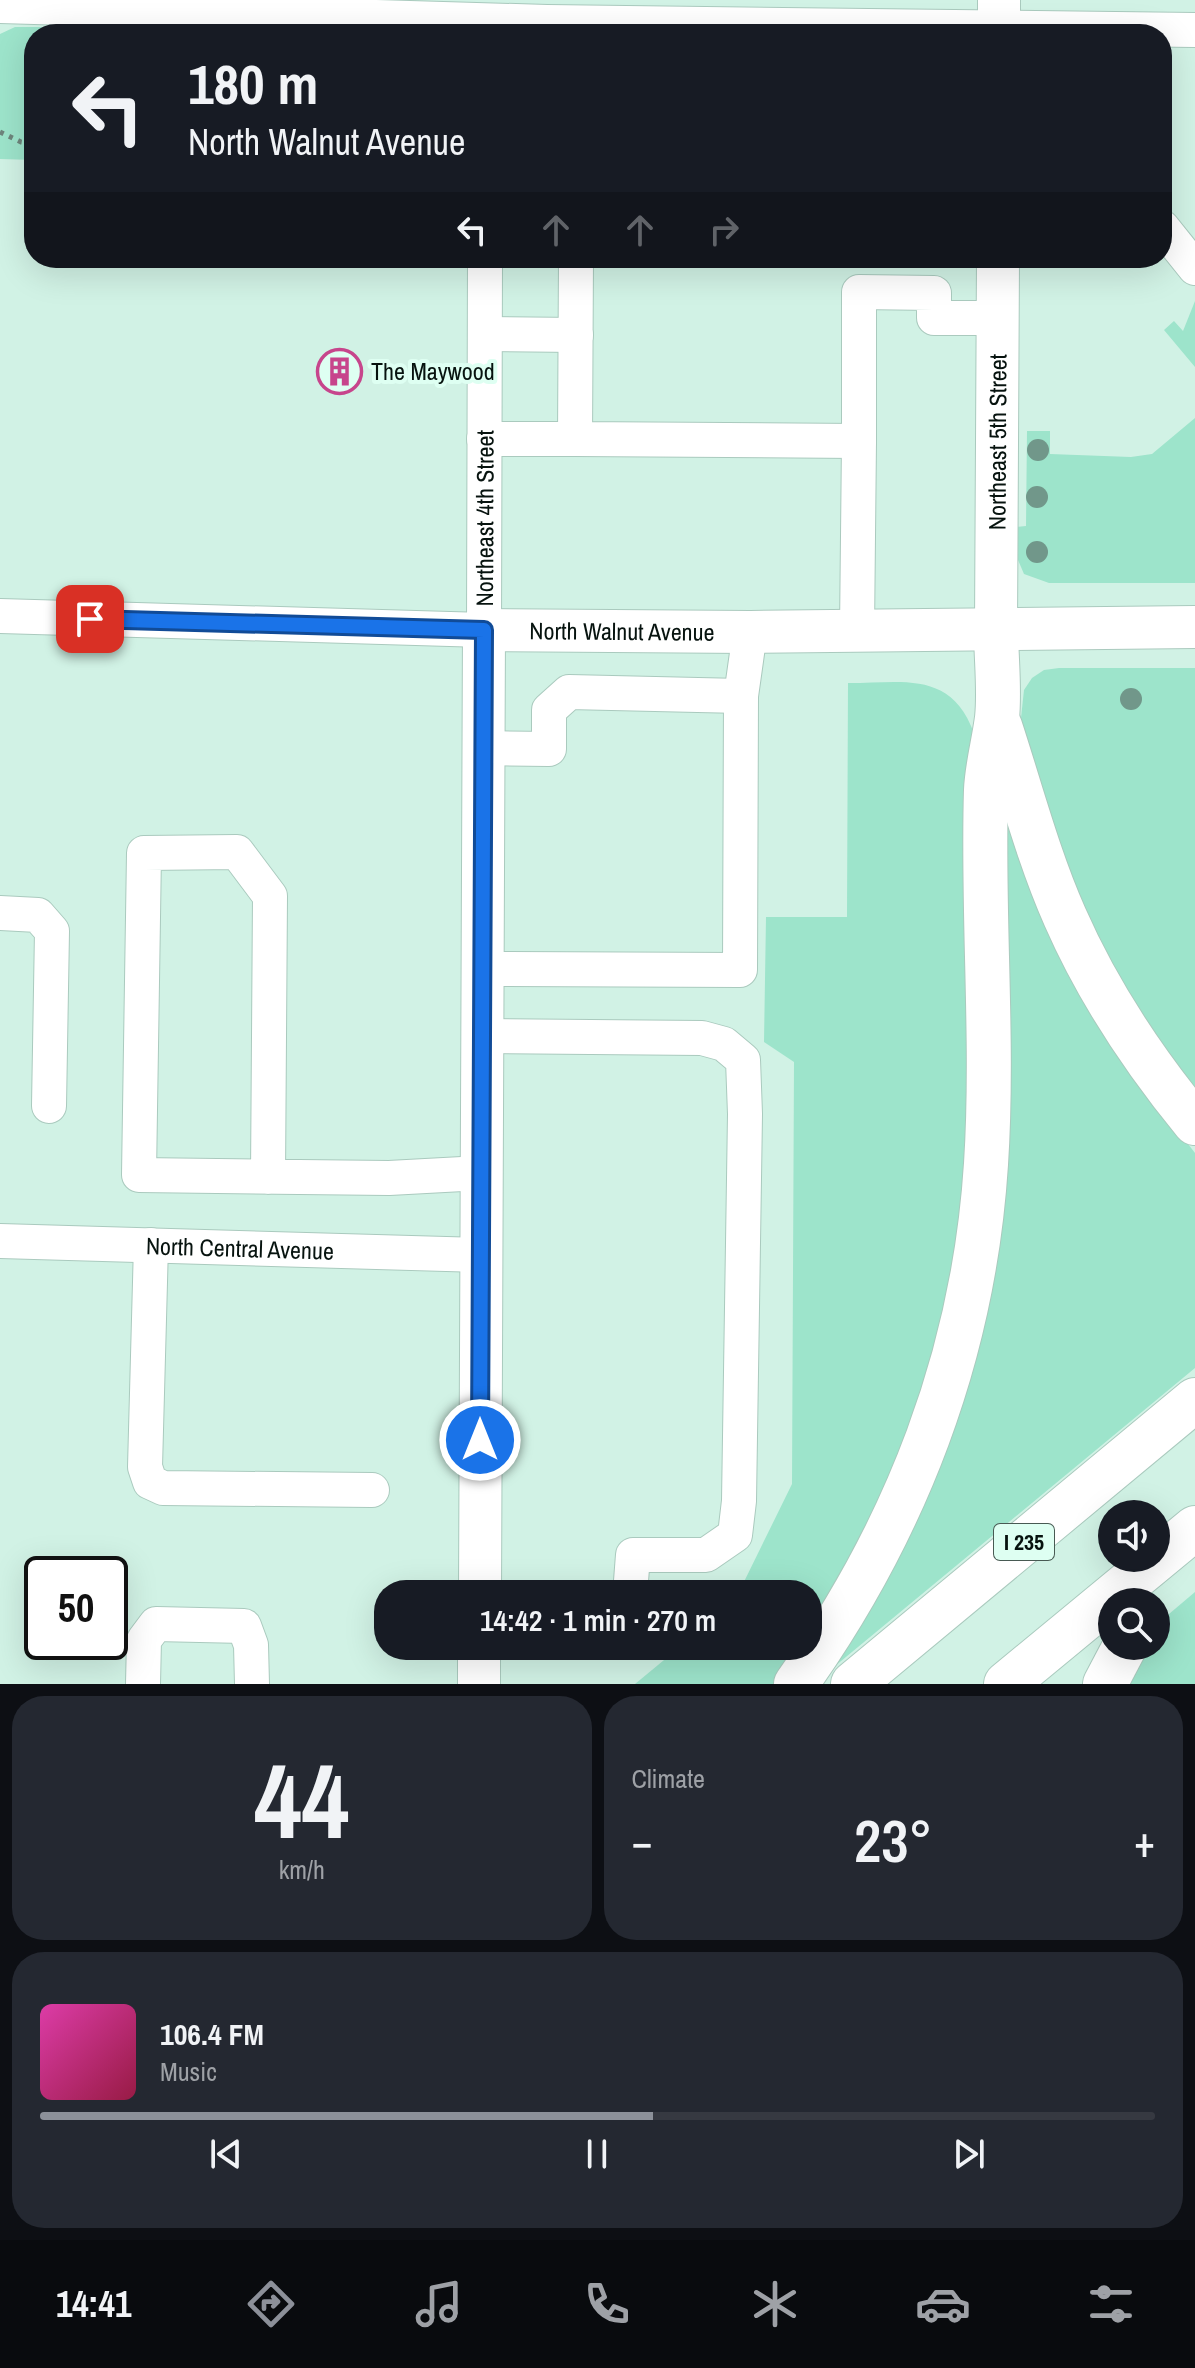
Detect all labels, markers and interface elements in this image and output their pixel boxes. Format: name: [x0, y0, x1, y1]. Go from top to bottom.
text: 180 m: [188, 46, 318, 121]
icon: left: [56, 56, 160, 160]
text: North Walnut Avenue: [188, 118, 465, 166]
icon: left: [450, 208, 494, 252]
icon: ahead: [534, 208, 578, 252]
icon: ahead: [618, 208, 662, 252]
icon: right: [702, 208, 746, 252]
building icon: The Maywood: [316, 347, 364, 395]
street label: Northeast 5th Street: [981, 353, 1013, 530]
place label: The Maywood: [371, 355, 495, 387]
street label: Northeast 4th Street: [468, 429, 501, 606]
pin: [56, 585, 124, 653]
icon: arrive: [68, 597, 112, 641]
street label: North Walnut Avenue: [529, 614, 715, 648]
street label: North Central Avenue: [145, 1229, 334, 1267]
position arrow: [438, 1398, 522, 1482]
map controls: [1098, 1500, 1170, 1660]
button: sound: [1098, 1500, 1170, 1572]
road number: I 235: [994, 1524, 1054, 1560]
speed limit sign: 50: [24, 1556, 128, 1660]
button: search: [1098, 1588, 1170, 1660]
text: 14:42 · 1 min · 270 m: [480, 1600, 716, 1640]
text: 44: [254, 1730, 349, 1870]
text: Climate: [632, 1761, 705, 1796]
text: 23°: [854, 1800, 933, 1881]
text: −: [632, 1811, 653, 1871]
text: +: [1134, 1811, 1155, 1871]
text: km/h: [279, 1852, 325, 1887]
text: 106.4 FM: [160, 2014, 264, 2054]
text: Music: [160, 2054, 217, 2089]
icon: previous: [204, 2132, 248, 2176]
icon: pause: [575, 2132, 619, 2176]
icon: next: [947, 2132, 991, 2176]
icon: directions: [243, 2276, 299, 2332]
icon: music: [411, 2276, 467, 2332]
icon: phone: [579, 2276, 635, 2332]
icon: climate: [747, 2276, 803, 2332]
icon: car: [915, 2276, 971, 2332]
icon: filters: [1083, 2276, 1139, 2332]
text: 14:41: [56, 2280, 131, 2328]

